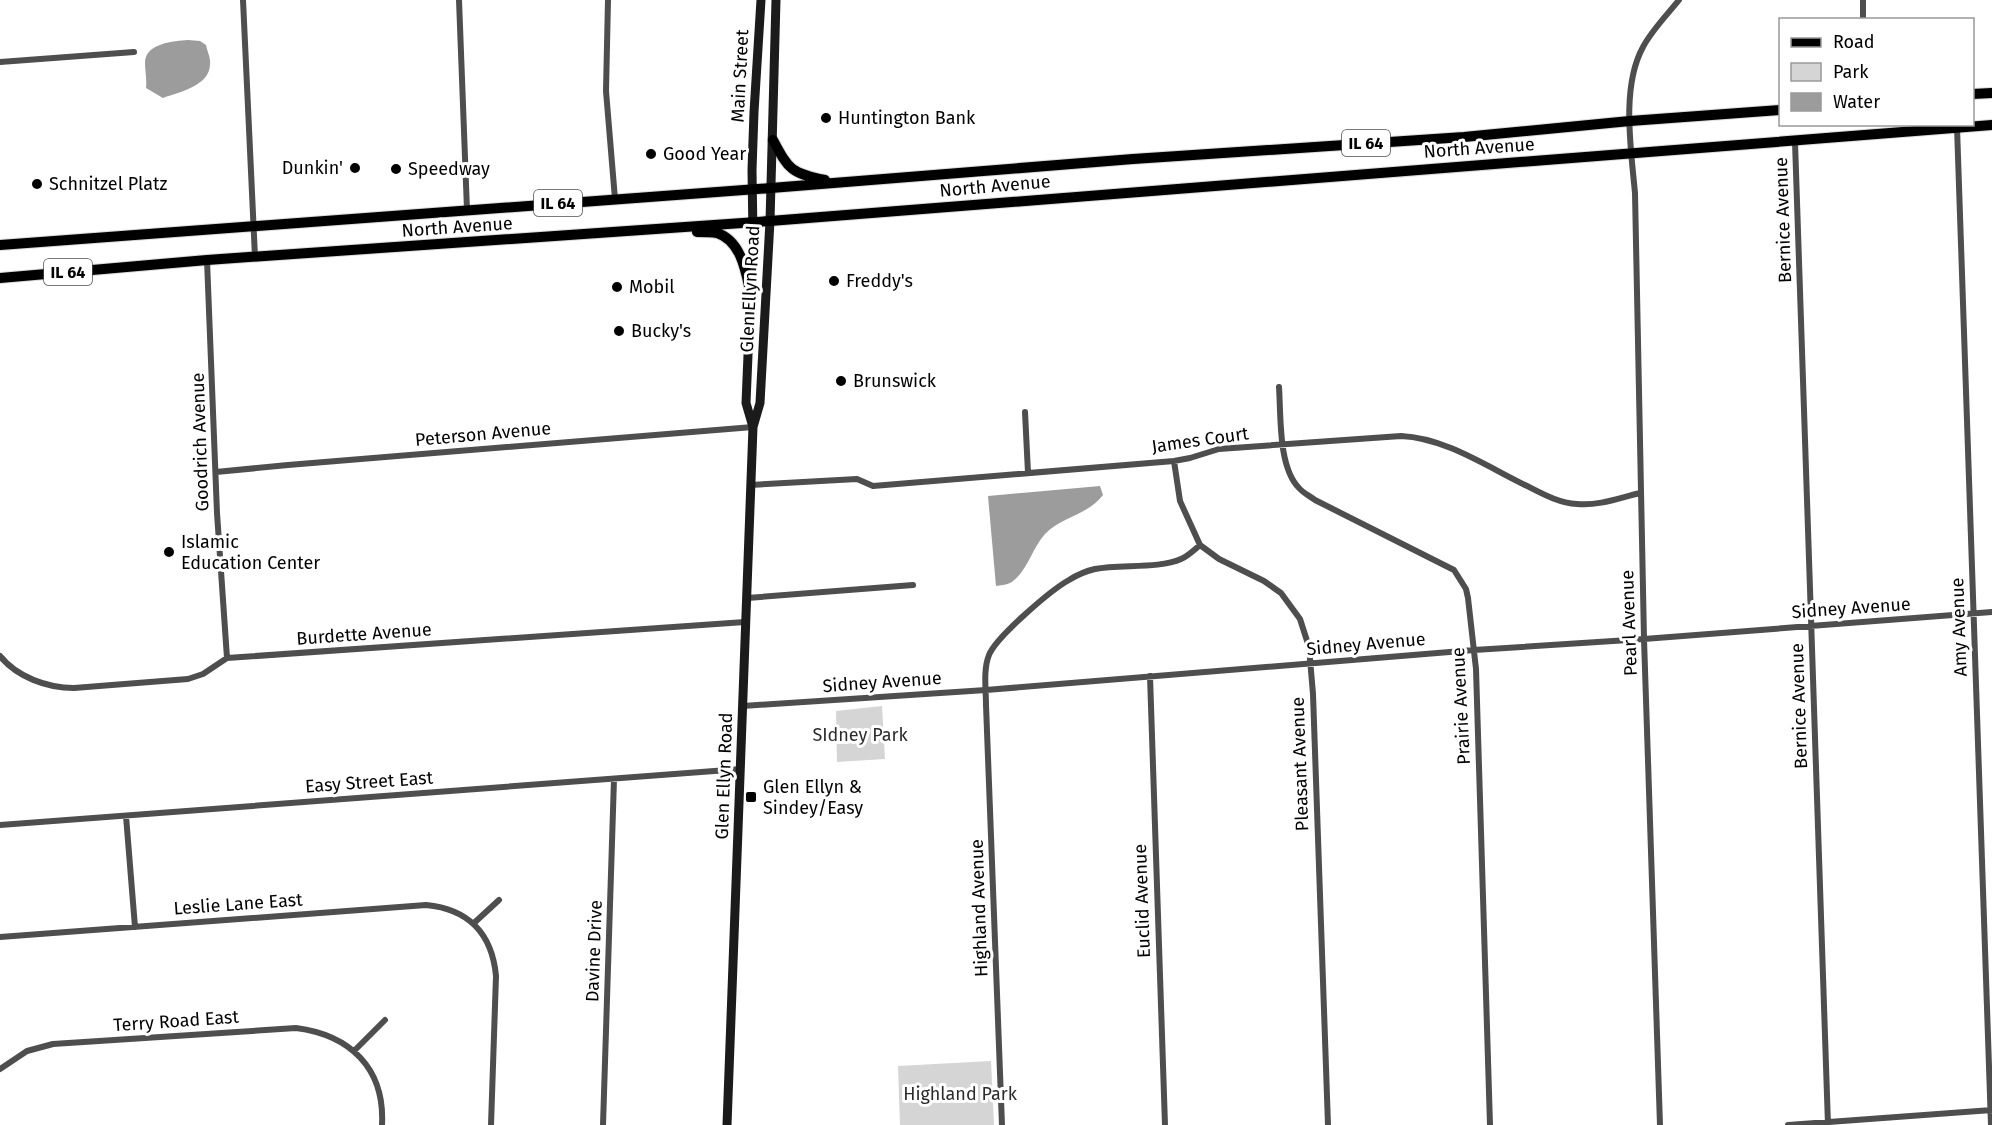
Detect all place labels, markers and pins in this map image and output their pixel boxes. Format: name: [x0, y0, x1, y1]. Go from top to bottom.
place label: Huntington Bank: [838, 107, 976, 129]
marker: Huntington Bank: [819, 111, 833, 125]
place label: Good Year: [663, 143, 746, 165]
marker: Good Year: [644, 147, 658, 161]
place label: Dunkin': [282, 157, 343, 179]
place label: Speedway: [408, 158, 490, 180]
marker: Dunkin': [348, 161, 362, 175]
marker: Speedway: [389, 162, 403, 176]
place label: Schnitzel Platz: [49, 173, 167, 195]
marker: Schnitzel Platz: [30, 177, 44, 191]
place label: Freddy's: [846, 270, 913, 292]
marker: Freddy's: [827, 274, 841, 288]
place label: Mobil: [629, 276, 675, 298]
marker: Mobil: [610, 280, 624, 294]
place label: Bucky's: [631, 320, 691, 342]
marker: Bucky's: [612, 324, 626, 338]
place label: Brunswick: [853, 370, 937, 392]
marker: Brunswick: [834, 374, 848, 388]
place label: Islamic Education Center: [181, 531, 320, 574]
marker: Islamic Education Center: [162, 545, 176, 559]
place label: Glen Ellyn & Sindey/Easy: [763, 776, 863, 819]
marker: Glen Ellyn & Sindey/Easy: [744, 790, 758, 804]

